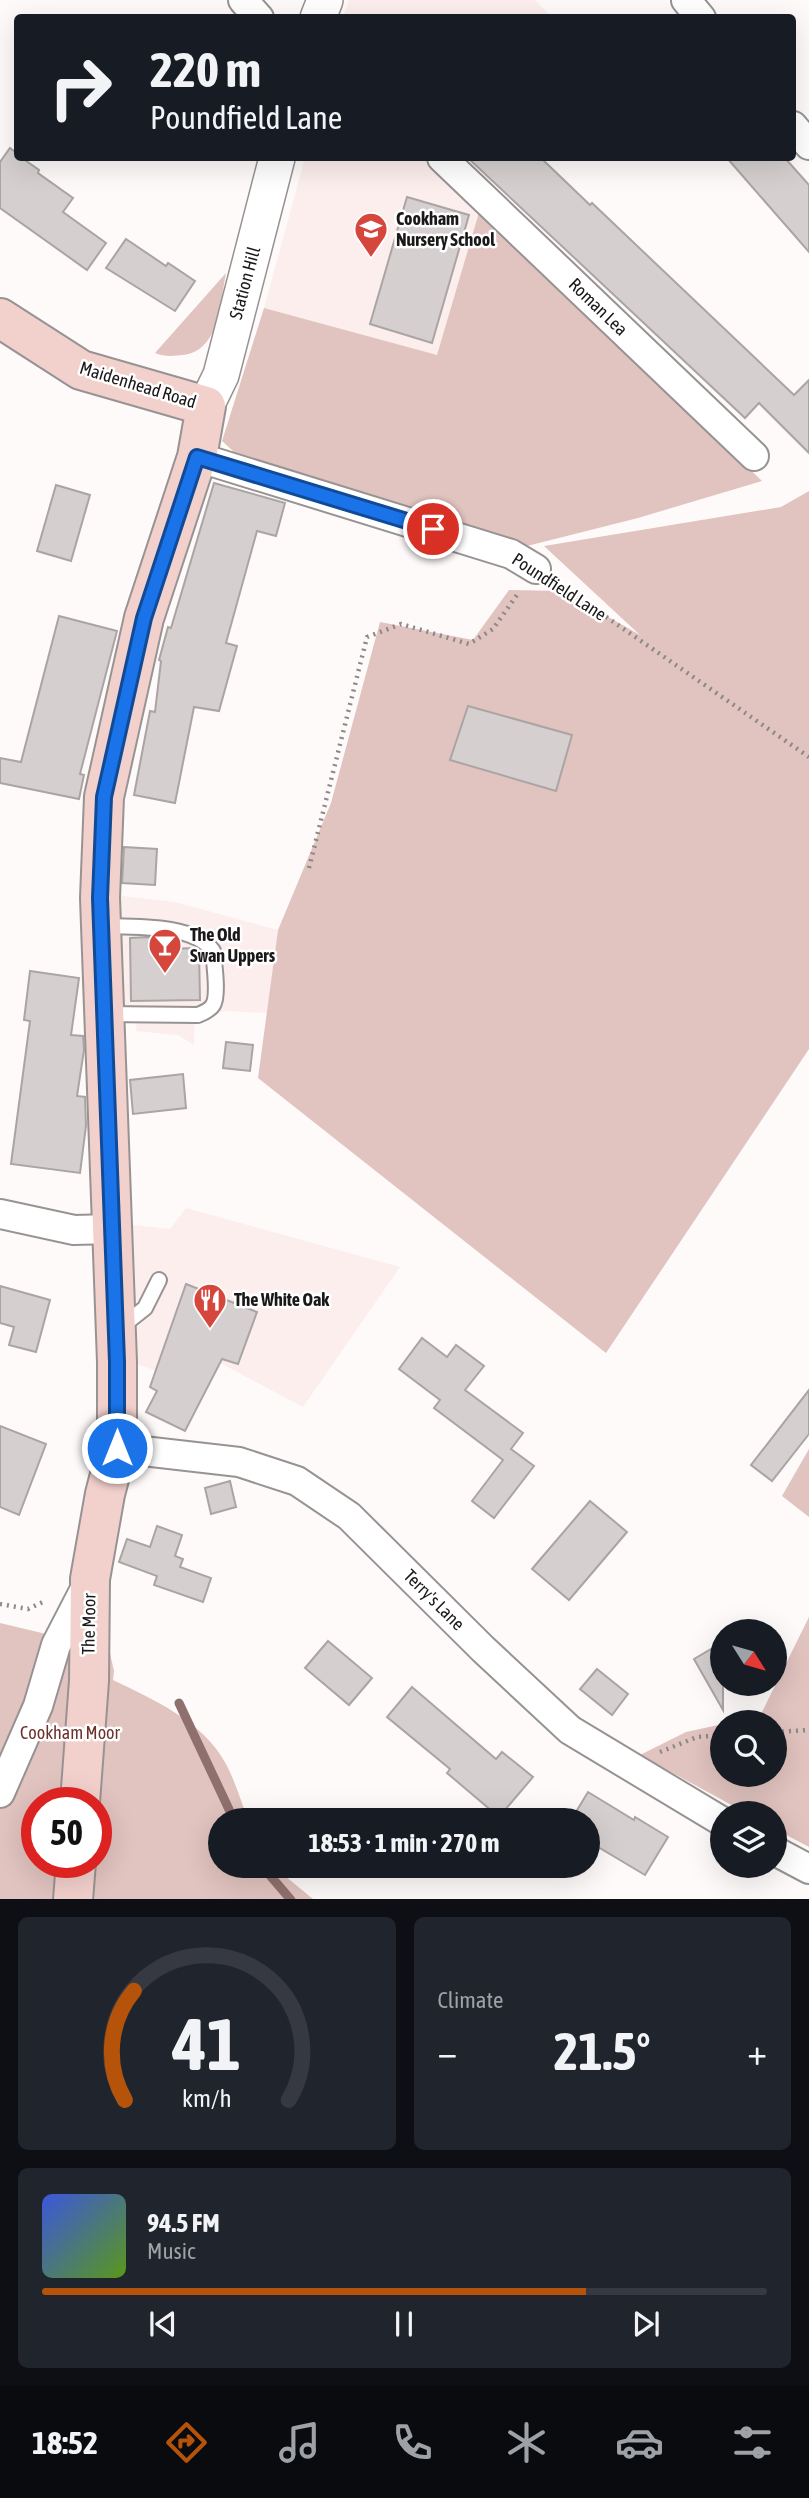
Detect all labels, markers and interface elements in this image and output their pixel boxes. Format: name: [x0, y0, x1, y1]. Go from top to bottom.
text: 220 m: [150, 41, 261, 97]
icon: right: [35, 42, 126, 133]
text: Poundfield Lane: [150, 99, 342, 136]
place label: Cookham Nursery School: [396, 208, 495, 250]
school or university icon: Cookham Nursery School: [352, 210, 390, 259]
street label: Station Hill: [225, 244, 264, 321]
street label: Roman Lea: [565, 274, 632, 340]
street label: Maidenhead Road: [77, 357, 199, 412]
pin: [403, 499, 463, 559]
icon: arrive: [414, 510, 452, 548]
street label: Poundfield Lane: [508, 548, 610, 625]
place label: The Old Swan Uppers: [190, 924, 276, 966]
bar icon: The Old Swan Uppers: [146, 926, 184, 975]
restaurant icon: The White Oak: [191, 1281, 229, 1330]
place label: The White Oak: [234, 1289, 330, 1310]
position arrow: [80, 1411, 154, 1485]
street label: Terry's Lane: [400, 1565, 469, 1634]
street label: The Moor: [77, 1593, 100, 1655]
north arrow: [710, 1619, 788, 1696]
map controls: [710, 1619, 787, 1878]
button: search: [710, 1710, 787, 1787]
park label: Cookham Moor: [20, 1722, 121, 1743]
speed limit sign: 50: [21, 1787, 112, 1878]
button: layers: [710, 1801, 787, 1878]
text: 18:53 · 1 min · 270 m: [309, 1828, 499, 1858]
text: Climate: [438, 1987, 503, 2013]
text: 41: [172, 2002, 241, 2085]
text: 21.5°: [554, 2021, 651, 2081]
text: −: [438, 2030, 457, 2073]
text: +: [747, 2030, 767, 2073]
text: km/h: [182, 2083, 232, 2111]
text: 94.5 FM: [147, 2208, 220, 2238]
text: Music: [147, 2238, 195, 2264]
icon: previous: [144, 2305, 182, 2343]
icon: pause: [385, 2305, 423, 2343]
icon: next: [627, 2305, 665, 2343]
icon: directions: [162, 2418, 211, 2467]
icon: music: [275, 2418, 324, 2467]
icon: phone: [388, 2418, 437, 2467]
icon: climate: [502, 2418, 551, 2467]
icon: car: [615, 2418, 664, 2467]
icon: filters: [728, 2418, 777, 2467]
text: 18:52: [32, 2424, 98, 2461]

